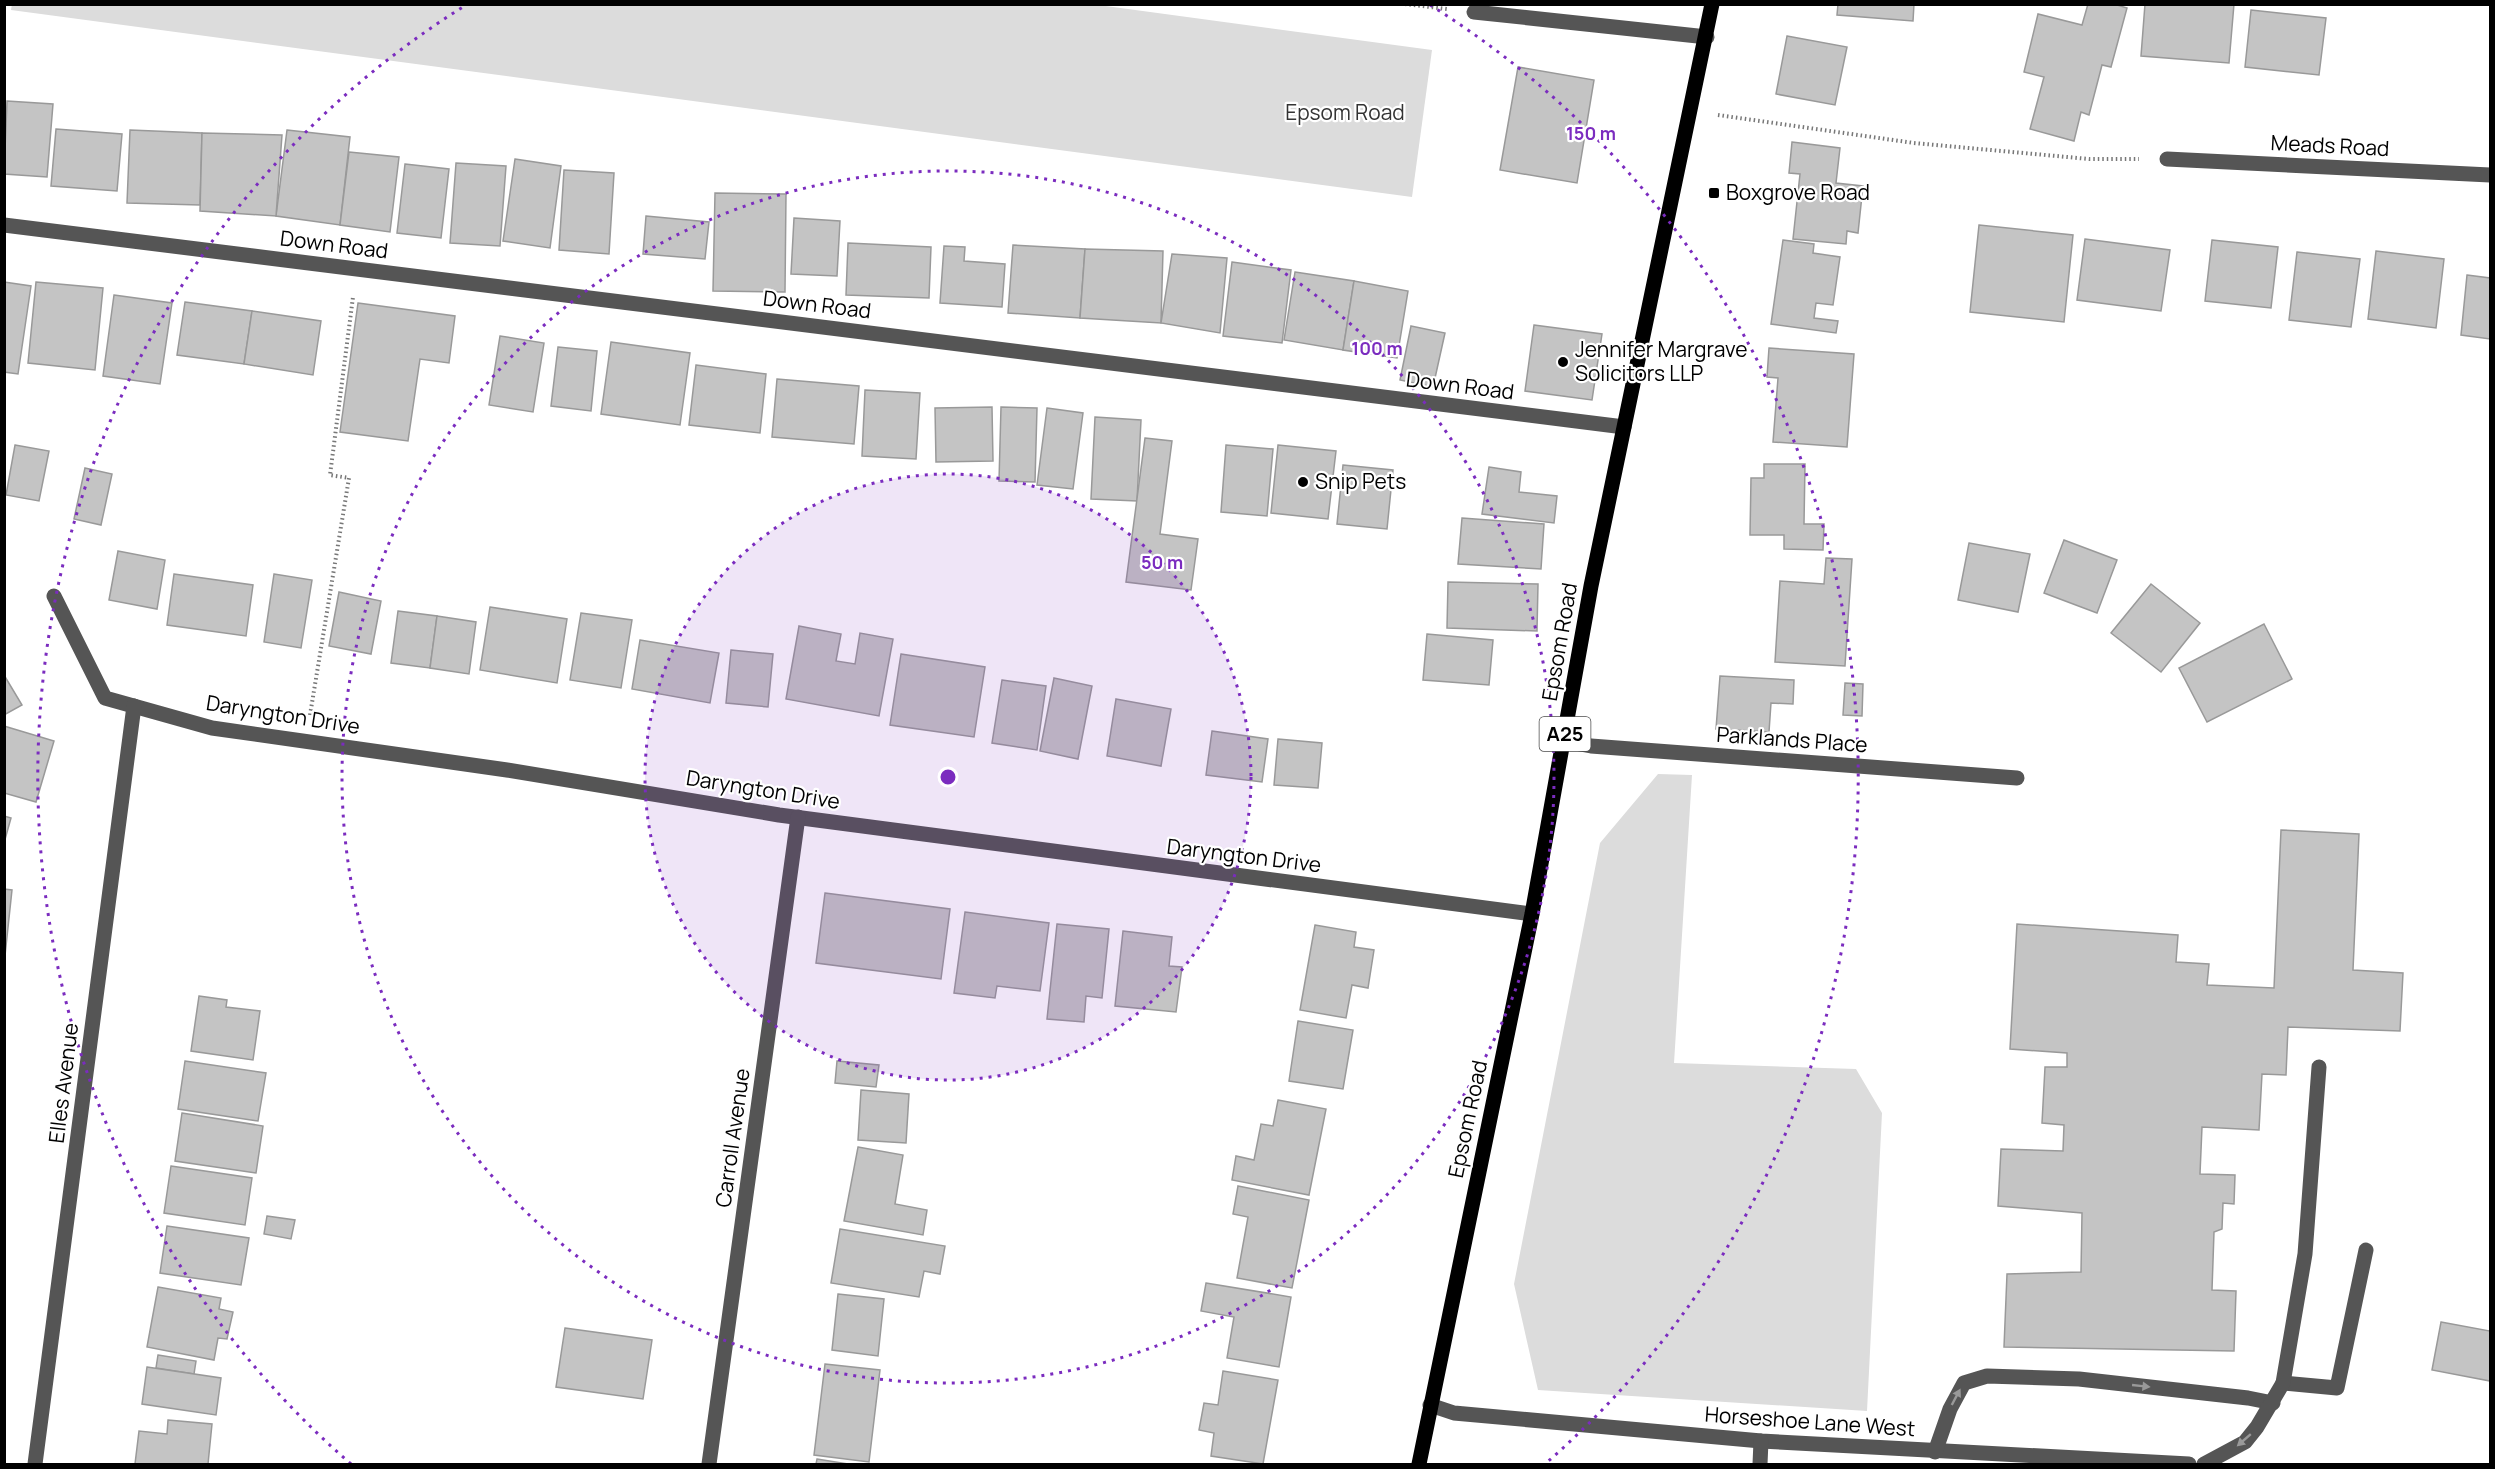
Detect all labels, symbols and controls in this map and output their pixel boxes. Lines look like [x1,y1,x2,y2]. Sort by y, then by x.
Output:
park label: Epsom Road [1285,98,1405,126]
text: 150 m [1566,121,1616,145]
street label: Meads Road [2270,128,2390,162]
place label: Boxgrove Road [1726,178,1870,206]
marker: Boxgrove Road [1707,186,1721,200]
street label: Down Road [278,223,390,265]
street label: Down Road [761,283,873,325]
place label: Jennifer Margrave Solicitors LLP [1575,335,1747,387]
text: 100 m [1351,336,1403,360]
marker: Jennifer Margrave Solicitors LLP [1556,355,1570,369]
street label: Down Road [1404,364,1516,406]
place label: Snip Pets [1315,467,1406,495]
marker: Snip Pets [1296,475,1310,489]
text: 50 m [1141,550,1183,574]
street label: Epsom Road [1535,581,1583,703]
street label: Daryngton Drive [204,688,362,740]
road number: A25 [1540,717,1590,751]
street label: Parklands Place [1716,720,1869,758]
street label: Daryngton Drive [684,763,842,815]
centre of rings [938,767,958,787]
street label: Daryngton Drive [1165,832,1323,878]
street label: Elles Avenue [42,1021,84,1145]
street label: Epsom Road [1441,1057,1493,1180]
street label: Carroll Avenue [708,1067,756,1209]
one-way arrow [2132,1381,2151,1391]
one-way arrow [1952,1389,1961,1406]
street label: Horseshoe Lane West [1704,1400,1916,1442]
one-way arrow [2237,1433,2252,1446]

